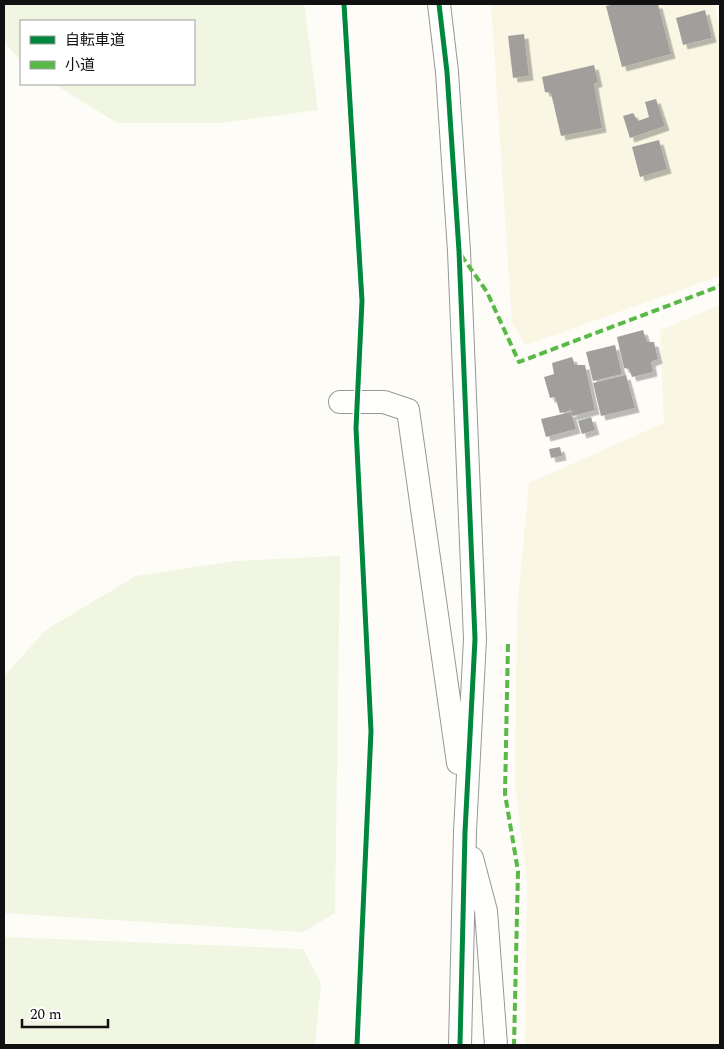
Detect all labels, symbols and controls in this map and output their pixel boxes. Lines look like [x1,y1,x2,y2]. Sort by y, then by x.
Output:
legend [20,20,195,85]
text: 自転車道 [65,29,125,52]
text: 小道 [65,54,95,77]
scale bar [22,996,109,1028]
text: 20 m [30,1003,62,1026]

